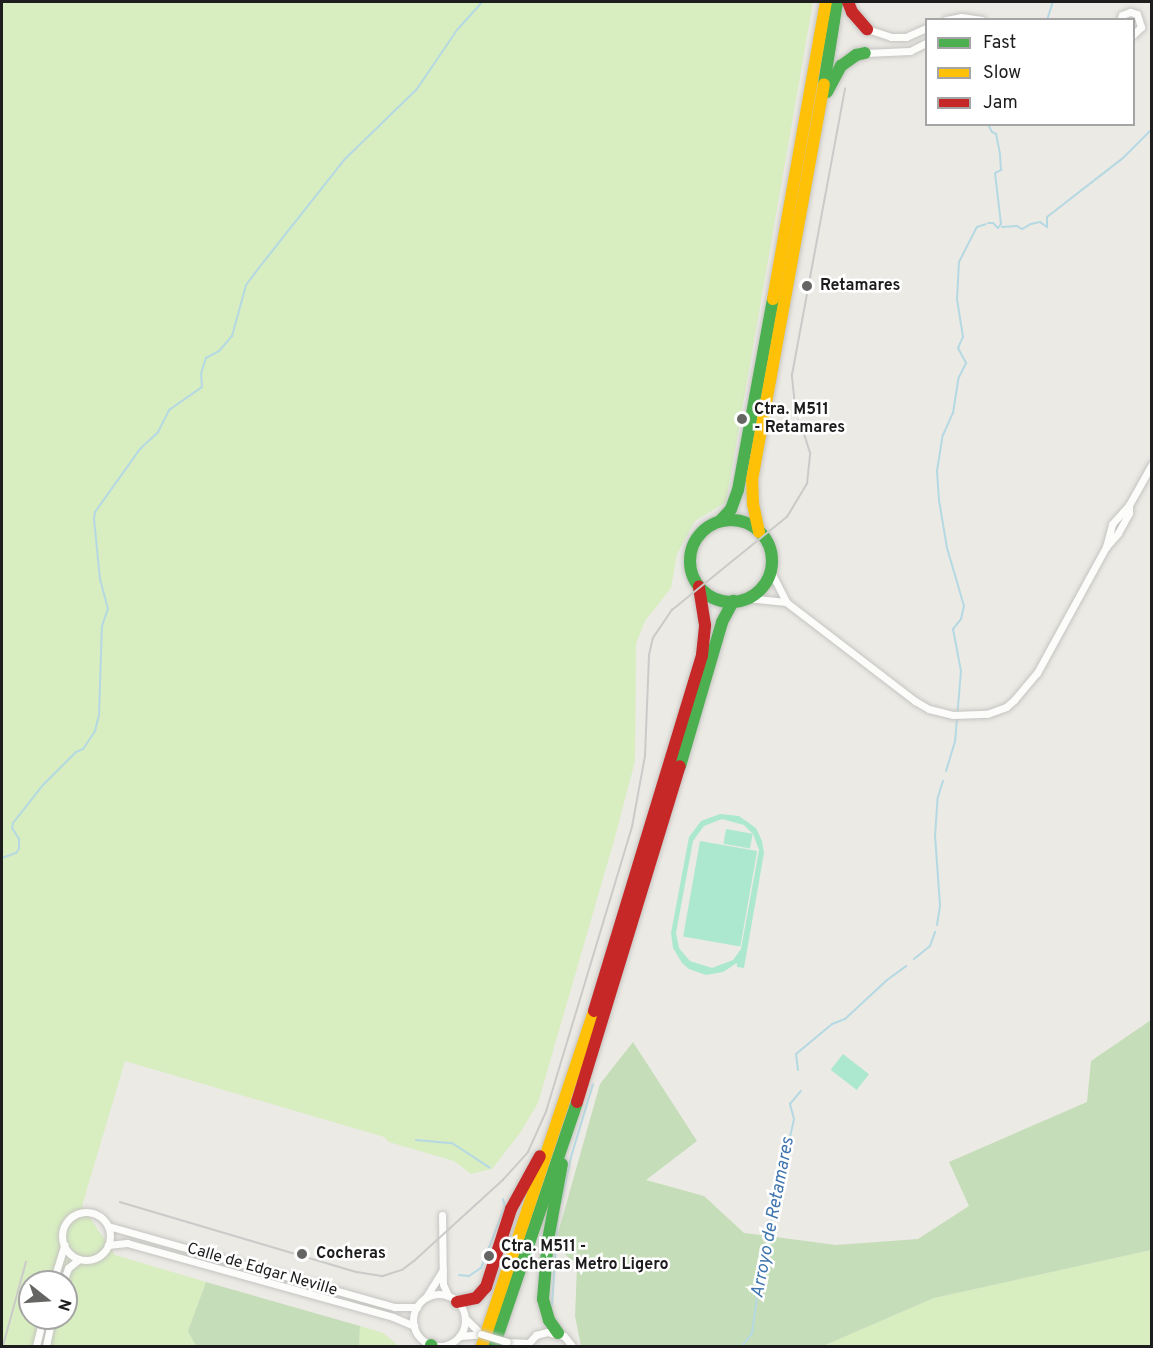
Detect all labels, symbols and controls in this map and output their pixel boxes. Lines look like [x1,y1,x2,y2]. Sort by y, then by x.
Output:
legend [925,18,1135,126]
text: Fast [983,32,1016,55]
text: Slow [983,62,1021,85]
text: Jam [983,92,1018,115]
place label: Retamares [820,276,901,296]
marker: Retamares [798,277,816,295]
place label: Ctra. M511 - Retamares [754,400,845,438]
marker: Ctra. M511 - Retamares [735,412,749,426]
water label: Arroyo de Retamares [748,1136,800,1300]
place label: Ctra. M511 - Cocheras Metro Ligero [501,1237,668,1275]
street label: Calle de Edgar Neville [185,1239,339,1301]
place label: Cocheras [316,1244,386,1264]
marker: Cocheras [293,1245,311,1263]
marker: Ctra. M511 - Cocheras Metro Ligero [482,1249,496,1263]
north arrow [18,1270,78,1330]
text: N [52,1296,75,1313]

